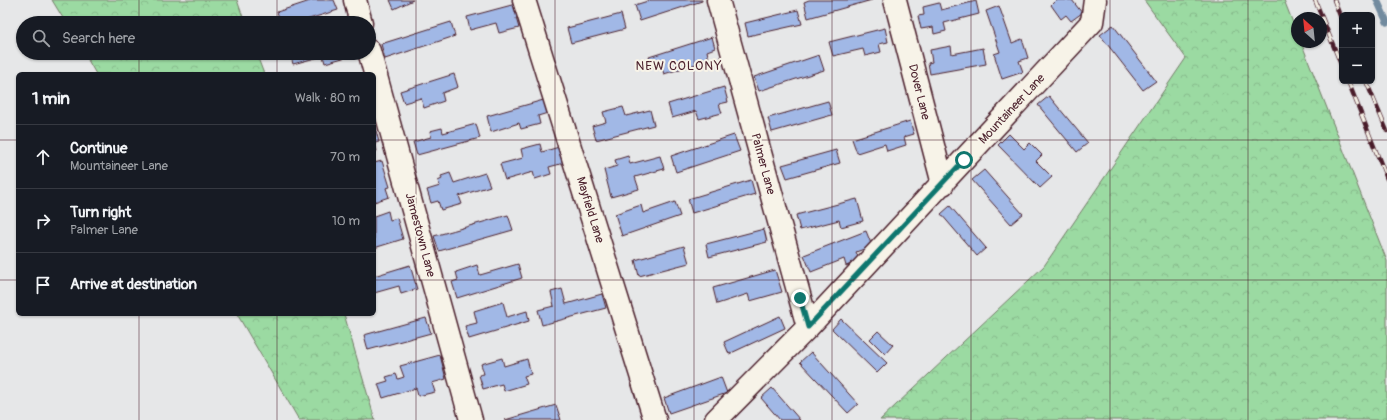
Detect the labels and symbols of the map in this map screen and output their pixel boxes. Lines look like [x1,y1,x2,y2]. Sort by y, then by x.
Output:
north arrow [1291,12,1327,48]
district label: NEW COLONY [635,58,723,74]
street label: Dover Lane [905,63,933,121]
street label: Mountaineer Lane [976,71,1048,147]
street label: Palmer Lane [748,132,778,196]
route start [955,151,973,169]
street label: Mayfield Lane [573,175,607,245]
street label: Jamestown Lane [402,191,438,279]
route end [791,289,809,307]

